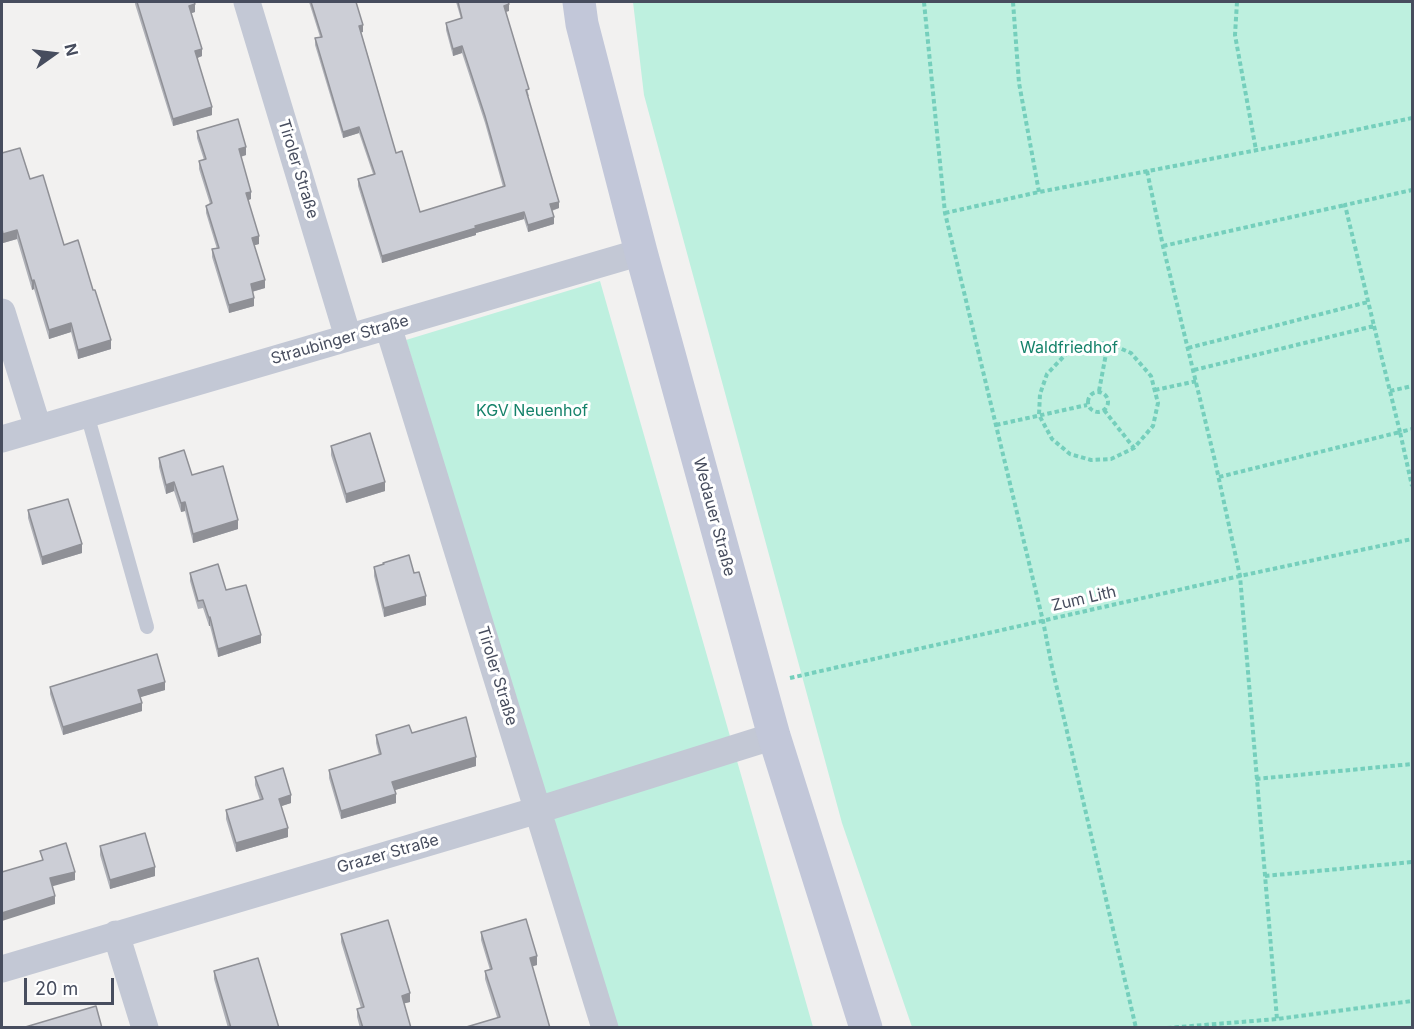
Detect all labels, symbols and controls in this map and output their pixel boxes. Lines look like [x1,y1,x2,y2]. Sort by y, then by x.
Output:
north arrow [24,24,84,84]
text: N [60,41,83,58]
street label: Tiroler Straße [274,117,322,221]
street label: Straubinger Straße [269,311,411,369]
park label: Waldfriedhof [1020,338,1118,358]
park label: KGV Neuenhof [476,401,588,421]
street label: Wedauer Straße [689,456,739,578]
street label: Zum Lith [1050,582,1118,616]
street label: Tiroler Straße [473,624,521,728]
street label: Grazer Straße [335,830,441,878]
scale bar [27,966,117,1004]
text: 20 m [35,978,78,999]

